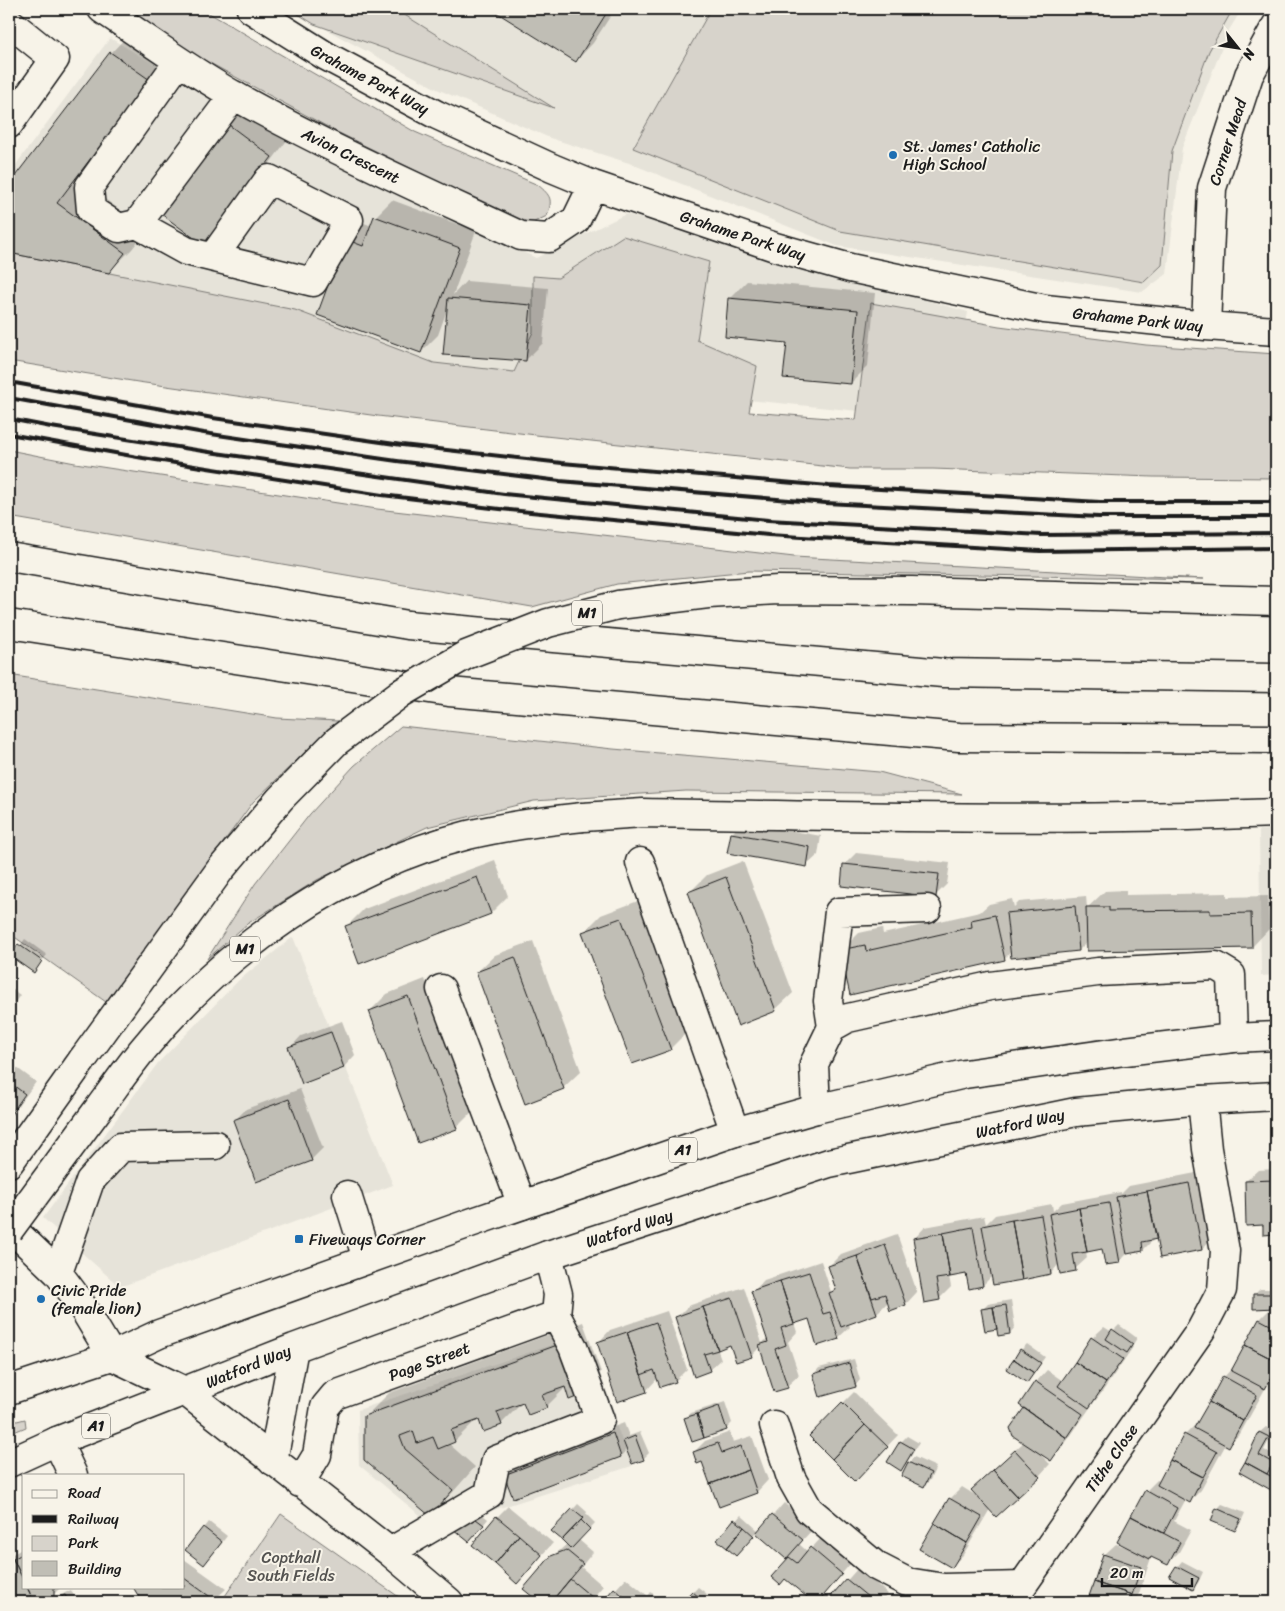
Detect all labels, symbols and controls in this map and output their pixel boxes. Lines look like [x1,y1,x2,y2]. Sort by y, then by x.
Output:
north arrow [1212,22,1262,72]
street label: Grahame Park Way [305,36,435,123]
text: N [1235,43,1263,65]
street label: Corner Mead [1200,94,1256,189]
street label: Avion Crescent [296,119,405,192]
place label: St. James' Catholic High School [903,132,1040,179]
marker: St. James' Catholic High School [887,149,899,161]
street label: Grahame Park Way [676,201,810,270]
street label: Grahame Park Way [1071,298,1205,341]
road number: M1 [572,600,602,626]
road number: M1 [230,936,260,962]
street label: Watford Way [973,1100,1068,1147]
road number: A1 [669,1138,697,1162]
street label: Watford Way [582,1201,677,1256]
place label: Fiveways Corner [309,1225,426,1254]
marker: Fiveways Corner [293,1233,305,1245]
place label: Civic Pride (female lion) [51,1276,141,1323]
marker: Civic Pride (female lion) [35,1293,47,1305]
street label: Page Street [384,1333,474,1390]
street label: Watford Way [201,1336,296,1397]
road number: A1 [82,1414,110,1438]
street label: Tithe Close [1077,1418,1146,1499]
legend [22,1474,185,1588]
text: Road [68,1480,101,1506]
text: Railway [68,1506,119,1532]
text: Park [68,1530,99,1556]
park label: Copthall South Fields [247,1543,336,1590]
text: Building [68,1556,122,1582]
scale bar [1102,1556,1192,1588]
text: 20 m [1110,1560,1144,1586]

